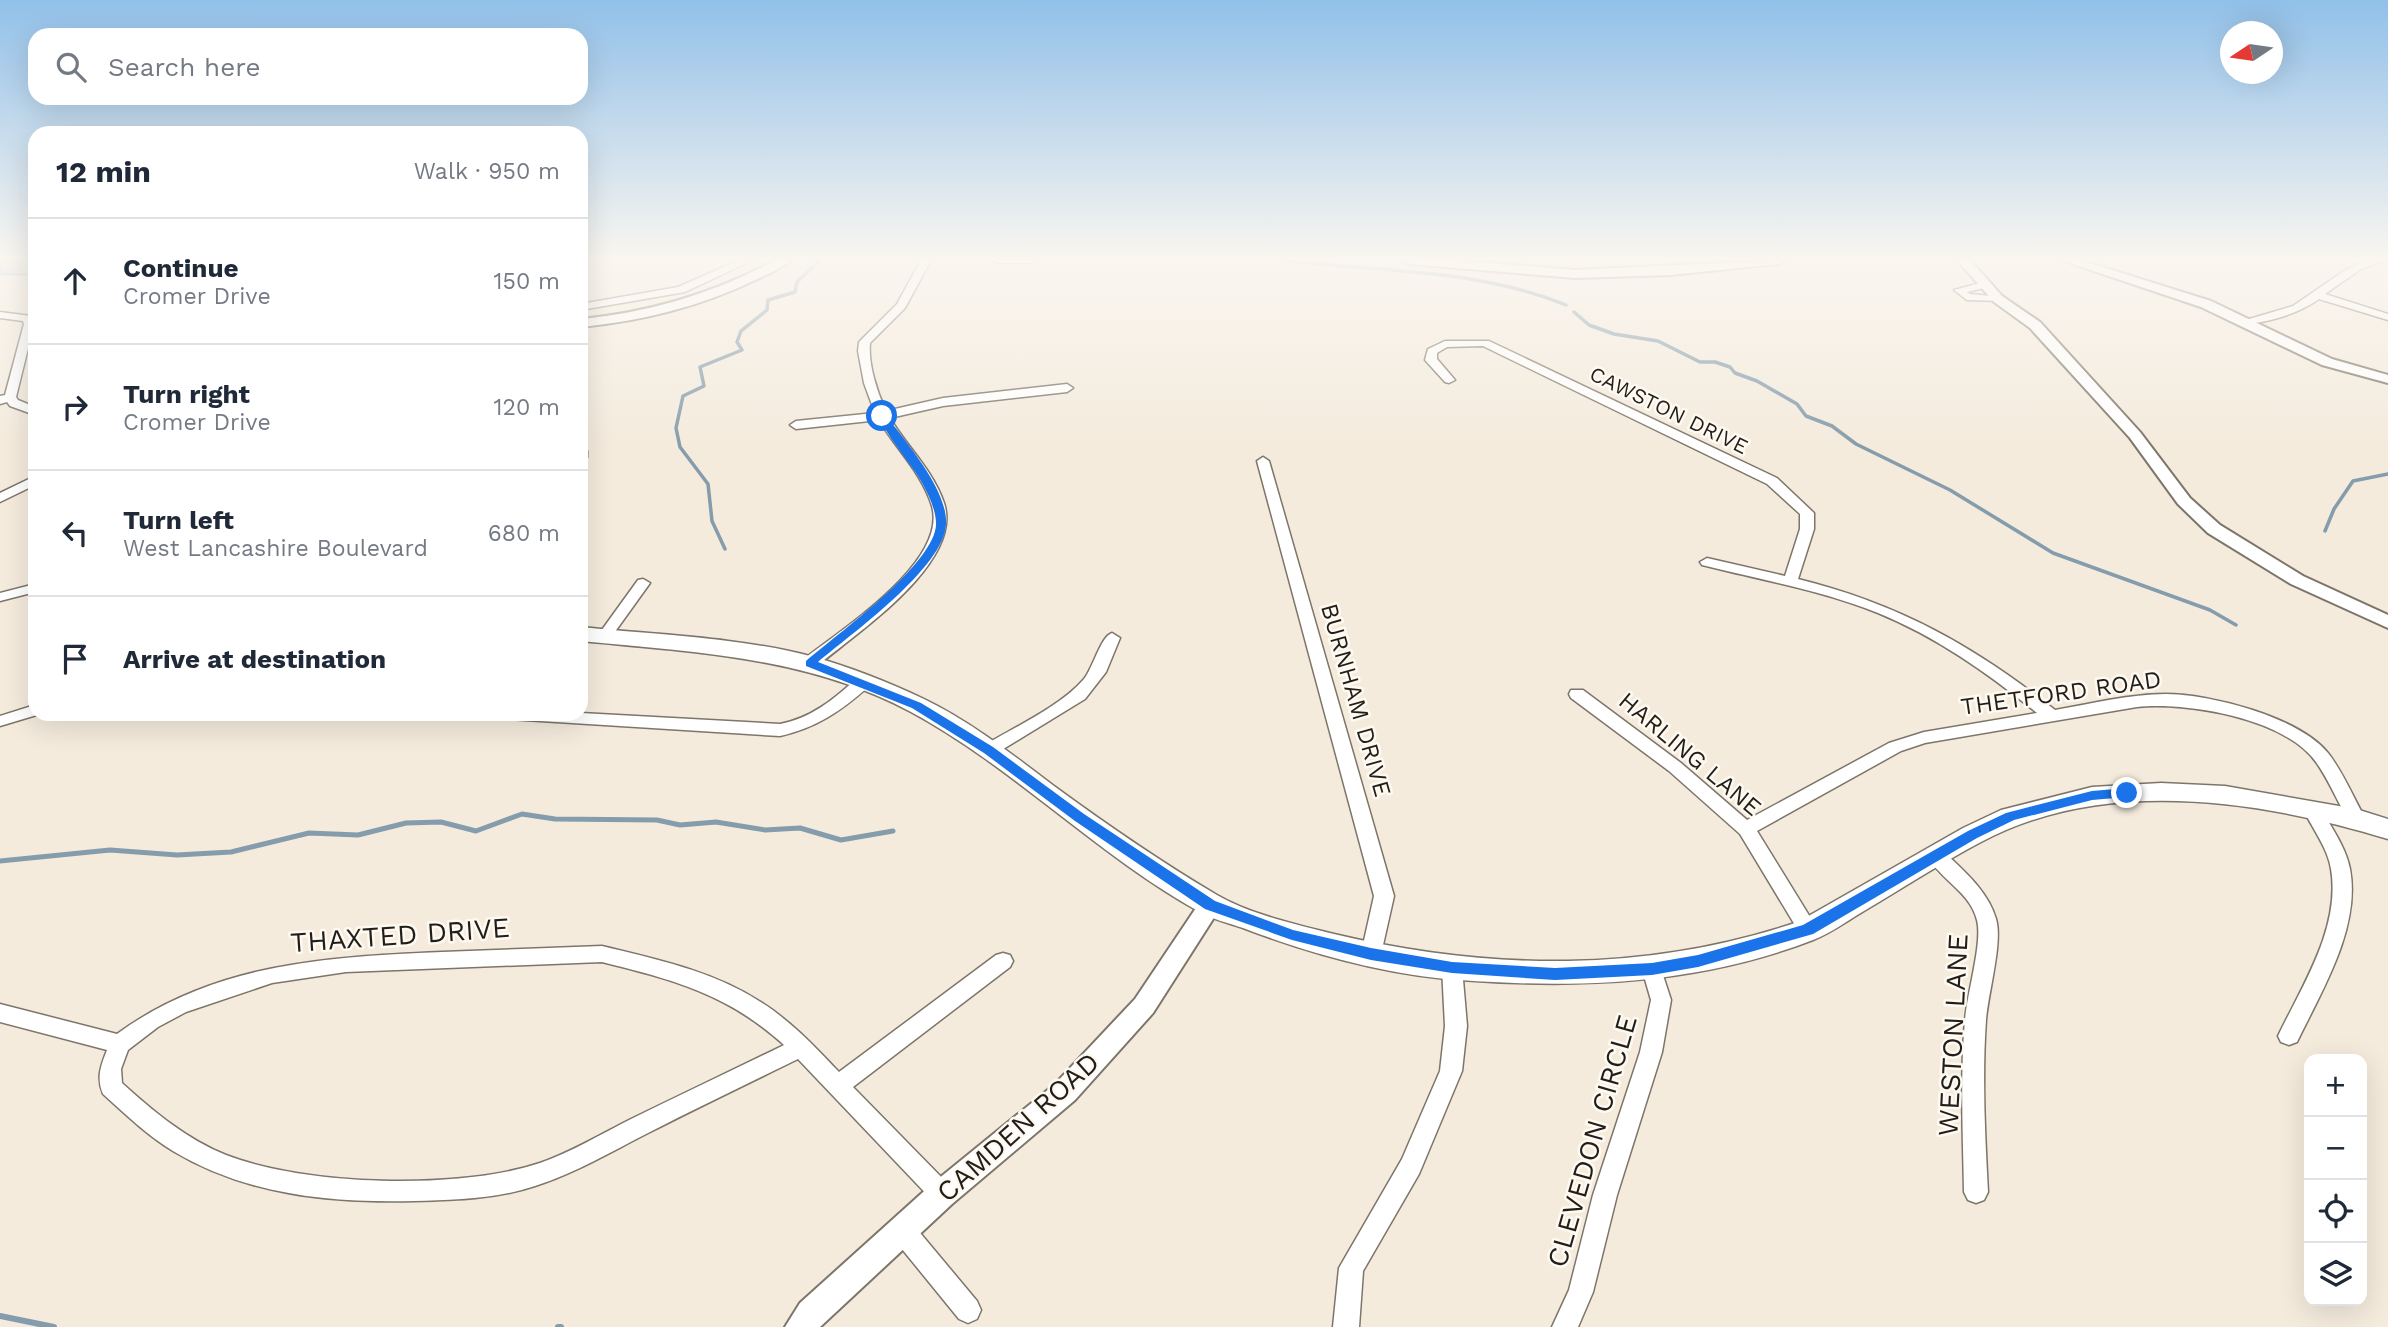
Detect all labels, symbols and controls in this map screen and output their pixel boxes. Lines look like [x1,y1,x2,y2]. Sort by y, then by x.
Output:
north arrow [2220,21,2283,84]
search box [28,28,588,105]
icon: search [52,48,90,86]
text: Search here [108,52,260,82]
text: 12 min [56,154,151,189]
text: Walk · 950 m [414,158,560,185]
text: Continue [123,253,239,283]
icon: ahead [56,262,94,300]
text: 150 m [494,268,560,295]
text: Cromer Drive [123,283,271,310]
street label: CAWSTON DRIVE [1586,361,1752,459]
text: Turn right [123,379,250,409]
icon: right [56,388,94,426]
text: 120 m [494,394,560,421]
route start [866,400,897,431]
text: Cromer Drive [123,409,271,436]
text: Turn left [123,505,234,535]
icon: left [56,514,94,552]
text: 680 m [488,520,560,547]
text: West Lancashire Boulevard [123,535,428,562]
street label: BURNHAM DRIVE [1315,600,1397,800]
icon: arrive [56,640,94,678]
text: Arrive at destination [123,644,386,674]
street label: THETFORD ROAD [1959,665,2163,721]
street label: HARLING LANE [1613,686,1767,822]
route end [2111,777,2142,808]
street label: THAXTED DRIVE [289,911,511,959]
street label: WESTON LANE [1931,933,1975,1137]
street label: CLEVEDON CIRCLE [1540,1011,1644,1271]
street label: CAMDEN ROAD [930,1045,1106,1209]
map controls [2304,1054,2367,1306]
button: + [2304,1054,2367,1117]
button: − [2304,1117,2367,1180]
button: locate [2304,1180,2367,1243]
button: layers [2304,1243,2367,1306]

